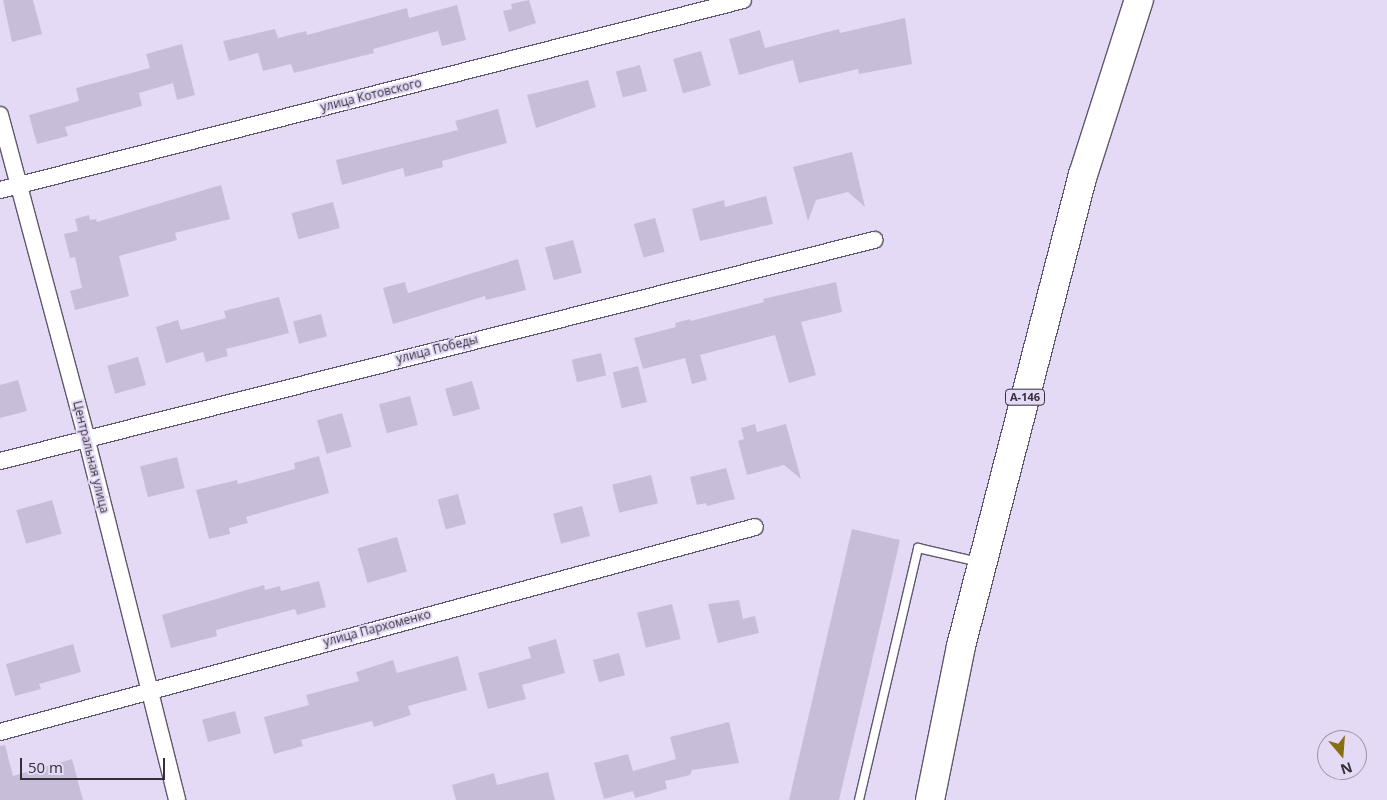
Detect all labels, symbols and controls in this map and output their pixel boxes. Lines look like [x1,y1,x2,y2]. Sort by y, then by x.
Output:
street label: улица Котовского [319,75,423,115]
street label: улица Победы [395,332,479,366]
road number: А-146 [1005,388,1045,406]
street label: Центральная улица [70,399,112,515]
street label: улица Пархоменко [322,607,432,649]
north arrow [1317,730,1367,780]
scale bar [22,748,168,780]
text: 50 m [28,757,63,777]
text: N [1338,758,1355,780]

